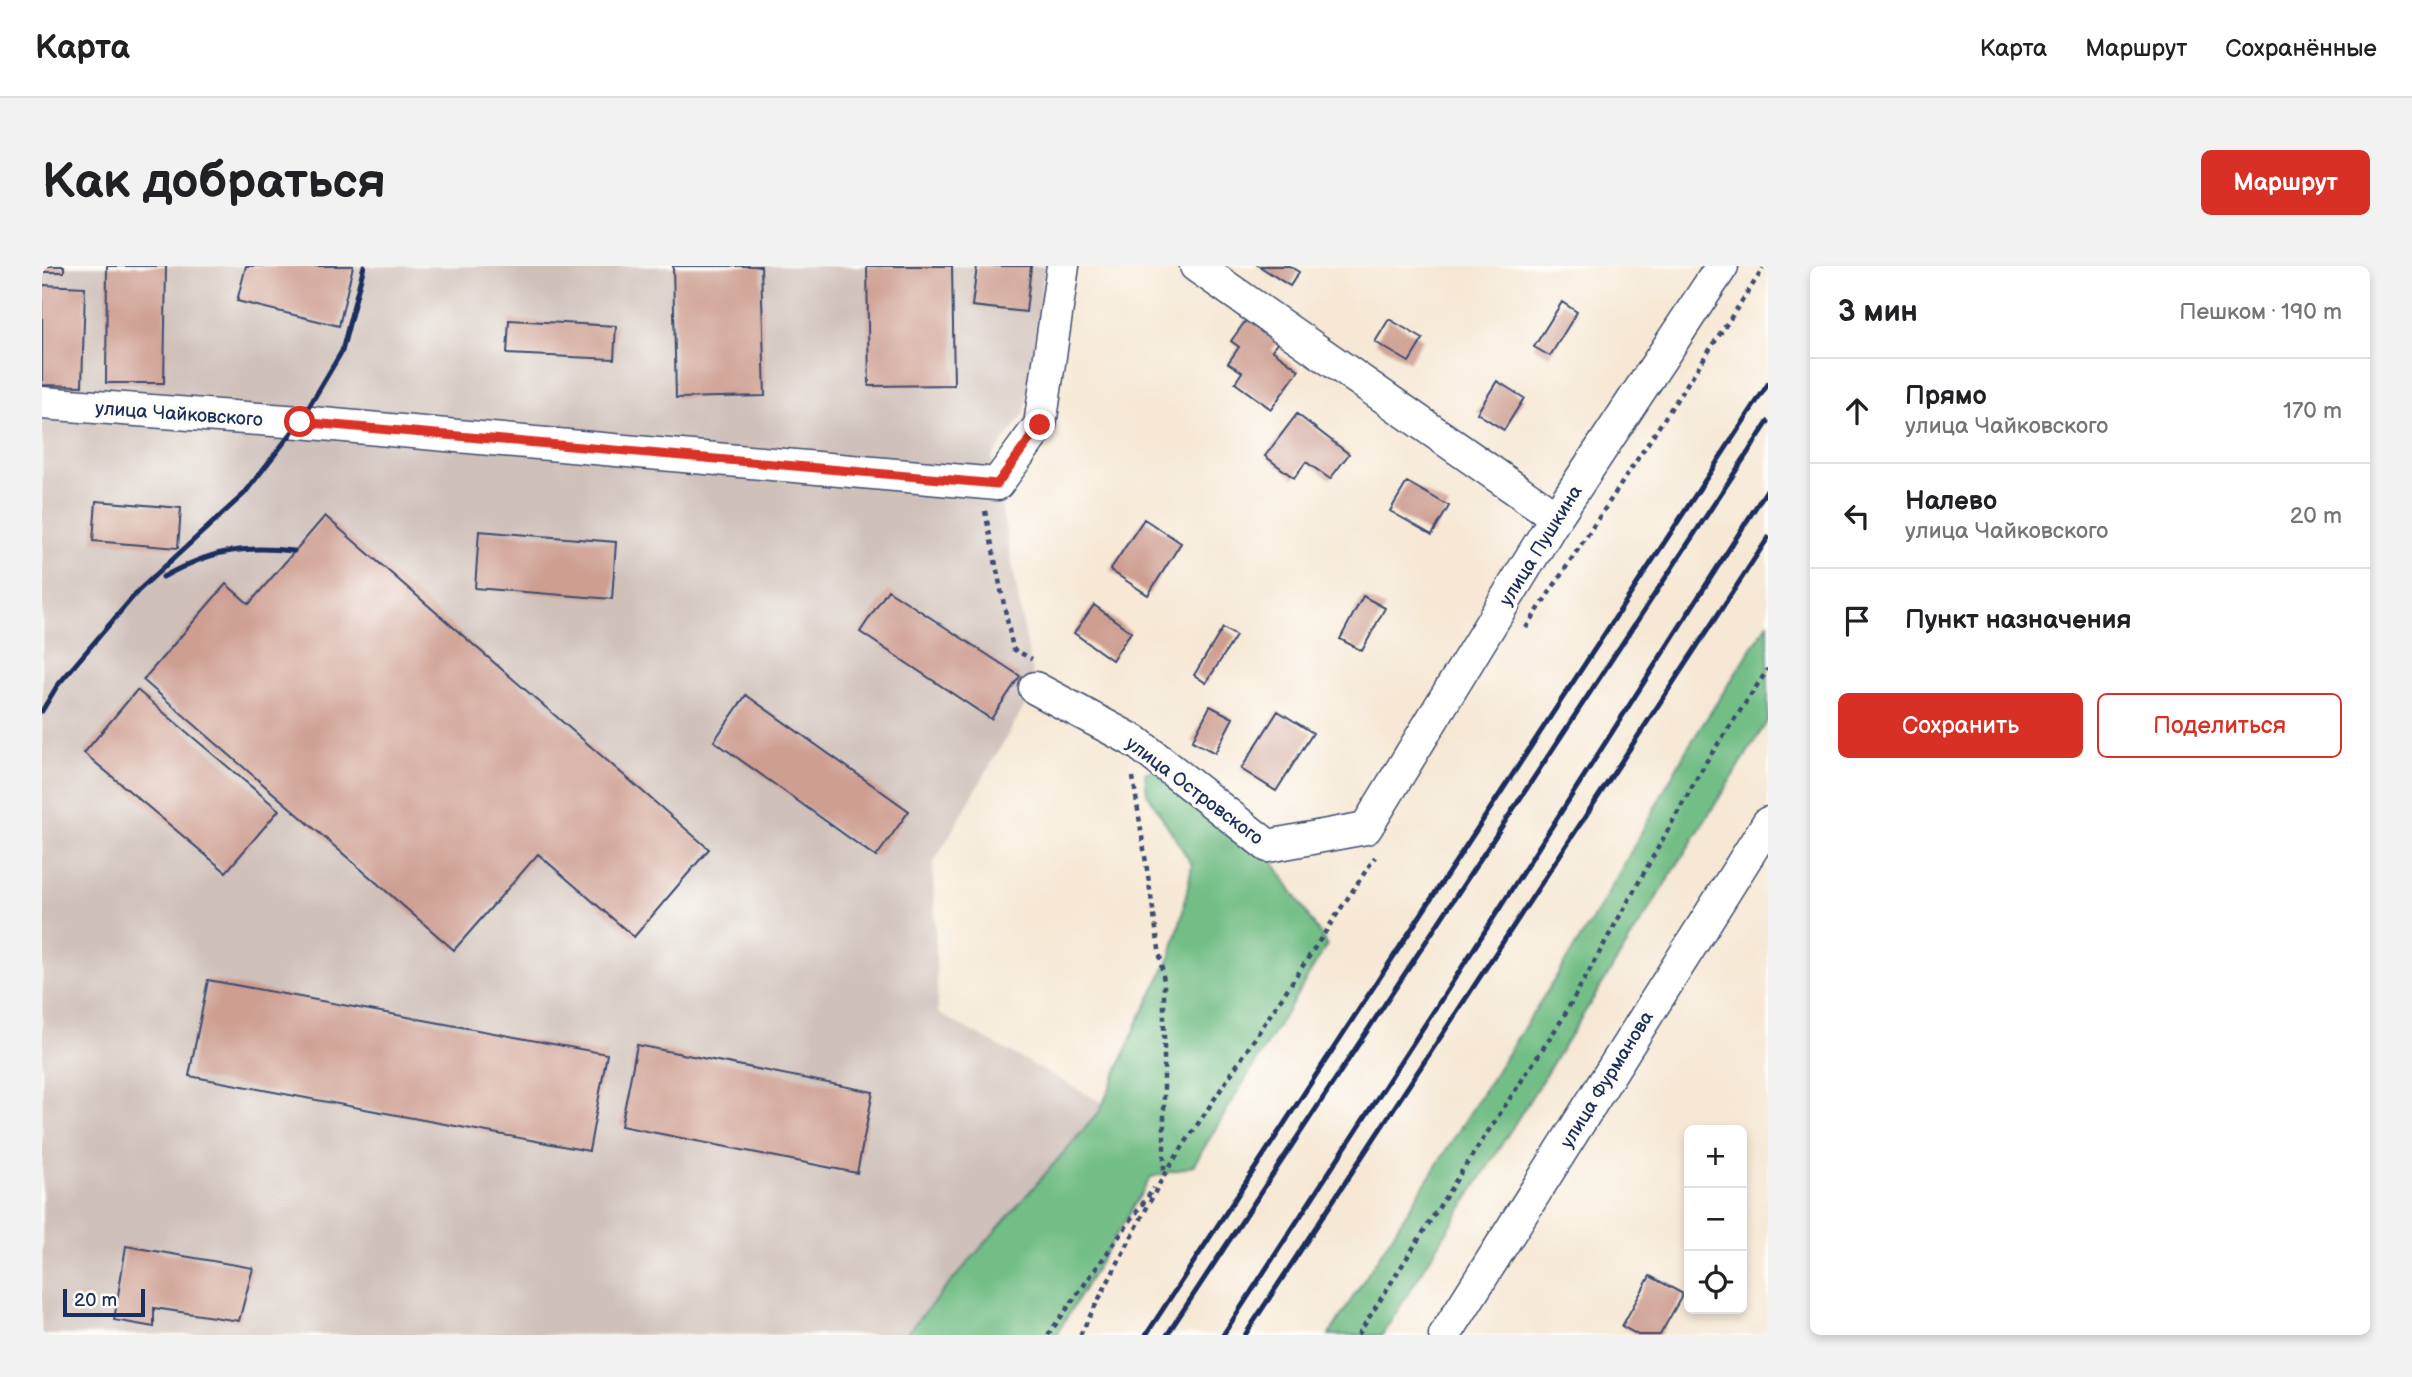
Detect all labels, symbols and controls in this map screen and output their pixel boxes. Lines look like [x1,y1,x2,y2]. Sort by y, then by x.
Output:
text: Карта [35,28,130,68]
text: Карта [1980,34,2047,63]
text: Маршрут [2085,34,2187,63]
text: Сохранённые [2225,34,2377,63]
button: Маршрут [2201,150,2370,215]
text: Как добраться [42,153,386,212]
text: 3 мин [1838,294,1918,330]
text: Пешком · 190 m [2179,298,2342,326]
text: Прямо [1905,381,1987,412]
icon: ahead [1838,392,1876,430]
street label: улица Чайковского [94,397,264,432]
text: 170 m [2283,397,2342,425]
route start [284,406,315,437]
route end [1024,409,1055,440]
text: улица Чайковского [1905,412,2108,440]
street label: улица Пушкина [1495,481,1588,610]
text: Налево [1905,486,1997,517]
icon: left [1838,497,1876,535]
text: 20 m [2290,502,2342,530]
text: улица Чайковского [1905,517,2108,545]
icon: arrive [1838,602,1876,640]
text: Пункт назначения [1905,605,2131,636]
button: Сохранить [1838,693,2083,758]
button: Поделиться [2097,693,2342,758]
street label: улица Островского [1121,732,1267,850]
street label: улица Фурманова [1556,1007,1659,1153]
map controls [1684,1125,1747,1314]
button: + [1684,1125,1747,1188]
button: − [1684,1188,1747,1251]
button: locate [1684,1251,1747,1314]
scale bar [63,1286,145,1318]
text: 20 m [74,1289,117,1312]

